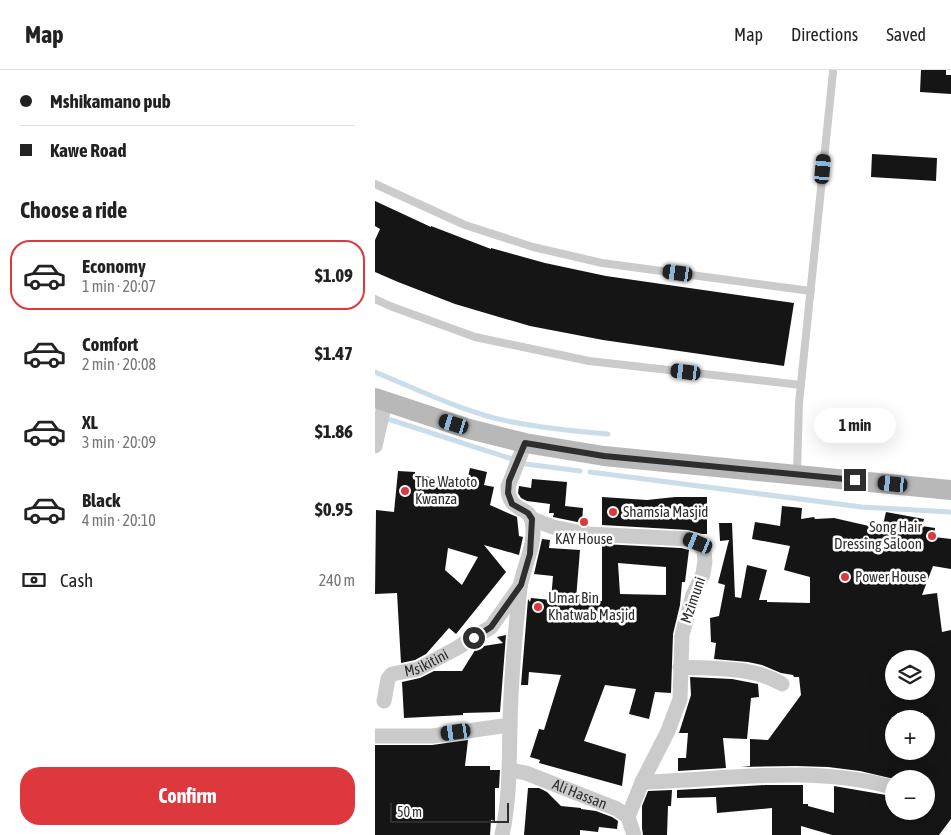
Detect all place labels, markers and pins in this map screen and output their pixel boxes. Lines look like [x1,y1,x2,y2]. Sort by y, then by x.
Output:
place label: The Watoto Kwanza [415,473,477,507]
marker: The Watoto Kwanza [399,485,411,497]
place label: Shamsia Masjid [623,503,708,520]
marker: Shamsia Masjid [607,506,619,518]
marker: KAY House [578,516,590,528]
place label: Song Hair Dressing Saloon [834,518,923,552]
place label: KAY House [555,530,613,547]
marker: Song Hair Dressing Saloon [926,530,938,542]
place label: Power House [855,568,927,585]
marker: Power House [839,571,851,583]
place label: Umar Bin Khatwab Masjid [548,589,635,623]
marker: Umar Bin Khatwab Masjid [532,601,544,613]

